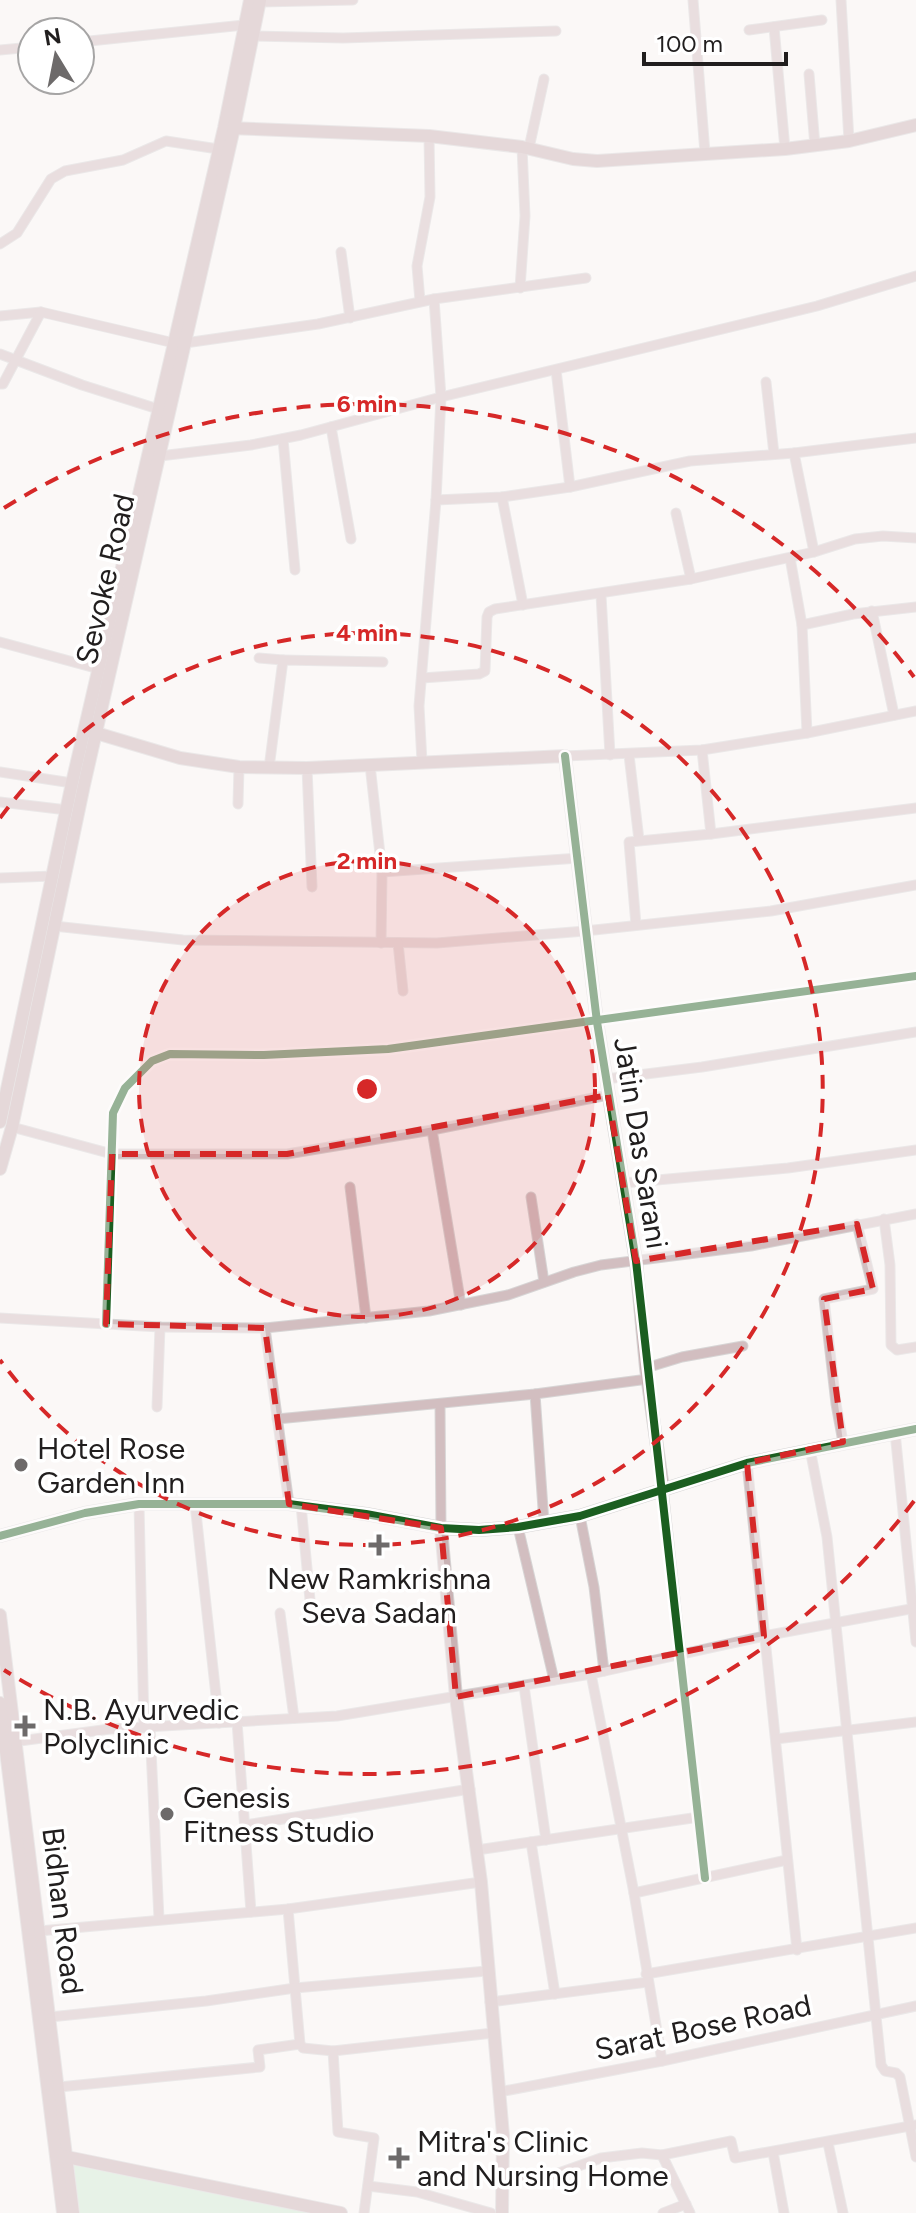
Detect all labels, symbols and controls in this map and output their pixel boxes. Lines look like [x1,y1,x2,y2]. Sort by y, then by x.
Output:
north arrow [16,16,96,96]
scale bar [644,16,786,66]
text: N [42,22,63,52]
text: 100 m [656,29,723,58]
text: 6 min [337,389,397,418]
street label: Sevoke Road [67,490,143,668]
text: 4 min [336,618,398,647]
text: 2 min [337,846,397,875]
street label: Jatin Das Sarani [606,1035,676,1251]
centre of rings [353,1075,381,1103]
place label: Hotel Rose Garden Inn [37,1430,185,1501]
marker: Hotel Rose Garden Inn [12,1456,30,1474]
marker: New Ramkrishna Seva Sadan [368,1534,390,1556]
place label: New Ramkrishna Seva Sadan [267,1560,491,1631]
place label: N.B. Ayurvedic Polyclinic [43,1691,239,1762]
marker: N.B. Ayurvedic Polyclinic [14,1715,36,1737]
place label: Genesis Fitness Studio [183,1779,375,1850]
marker: Genesis Fitness Studio [158,1805,176,1823]
street label: Bidhan Road [34,1825,92,1997]
street label: Sarat Bose Road [591,1986,815,2068]
place label: Mitra's Clinic and Nursing Home [417,2123,669,2194]
marker: Mitra's Clinic and Nursing Home [388,2147,410,2169]

